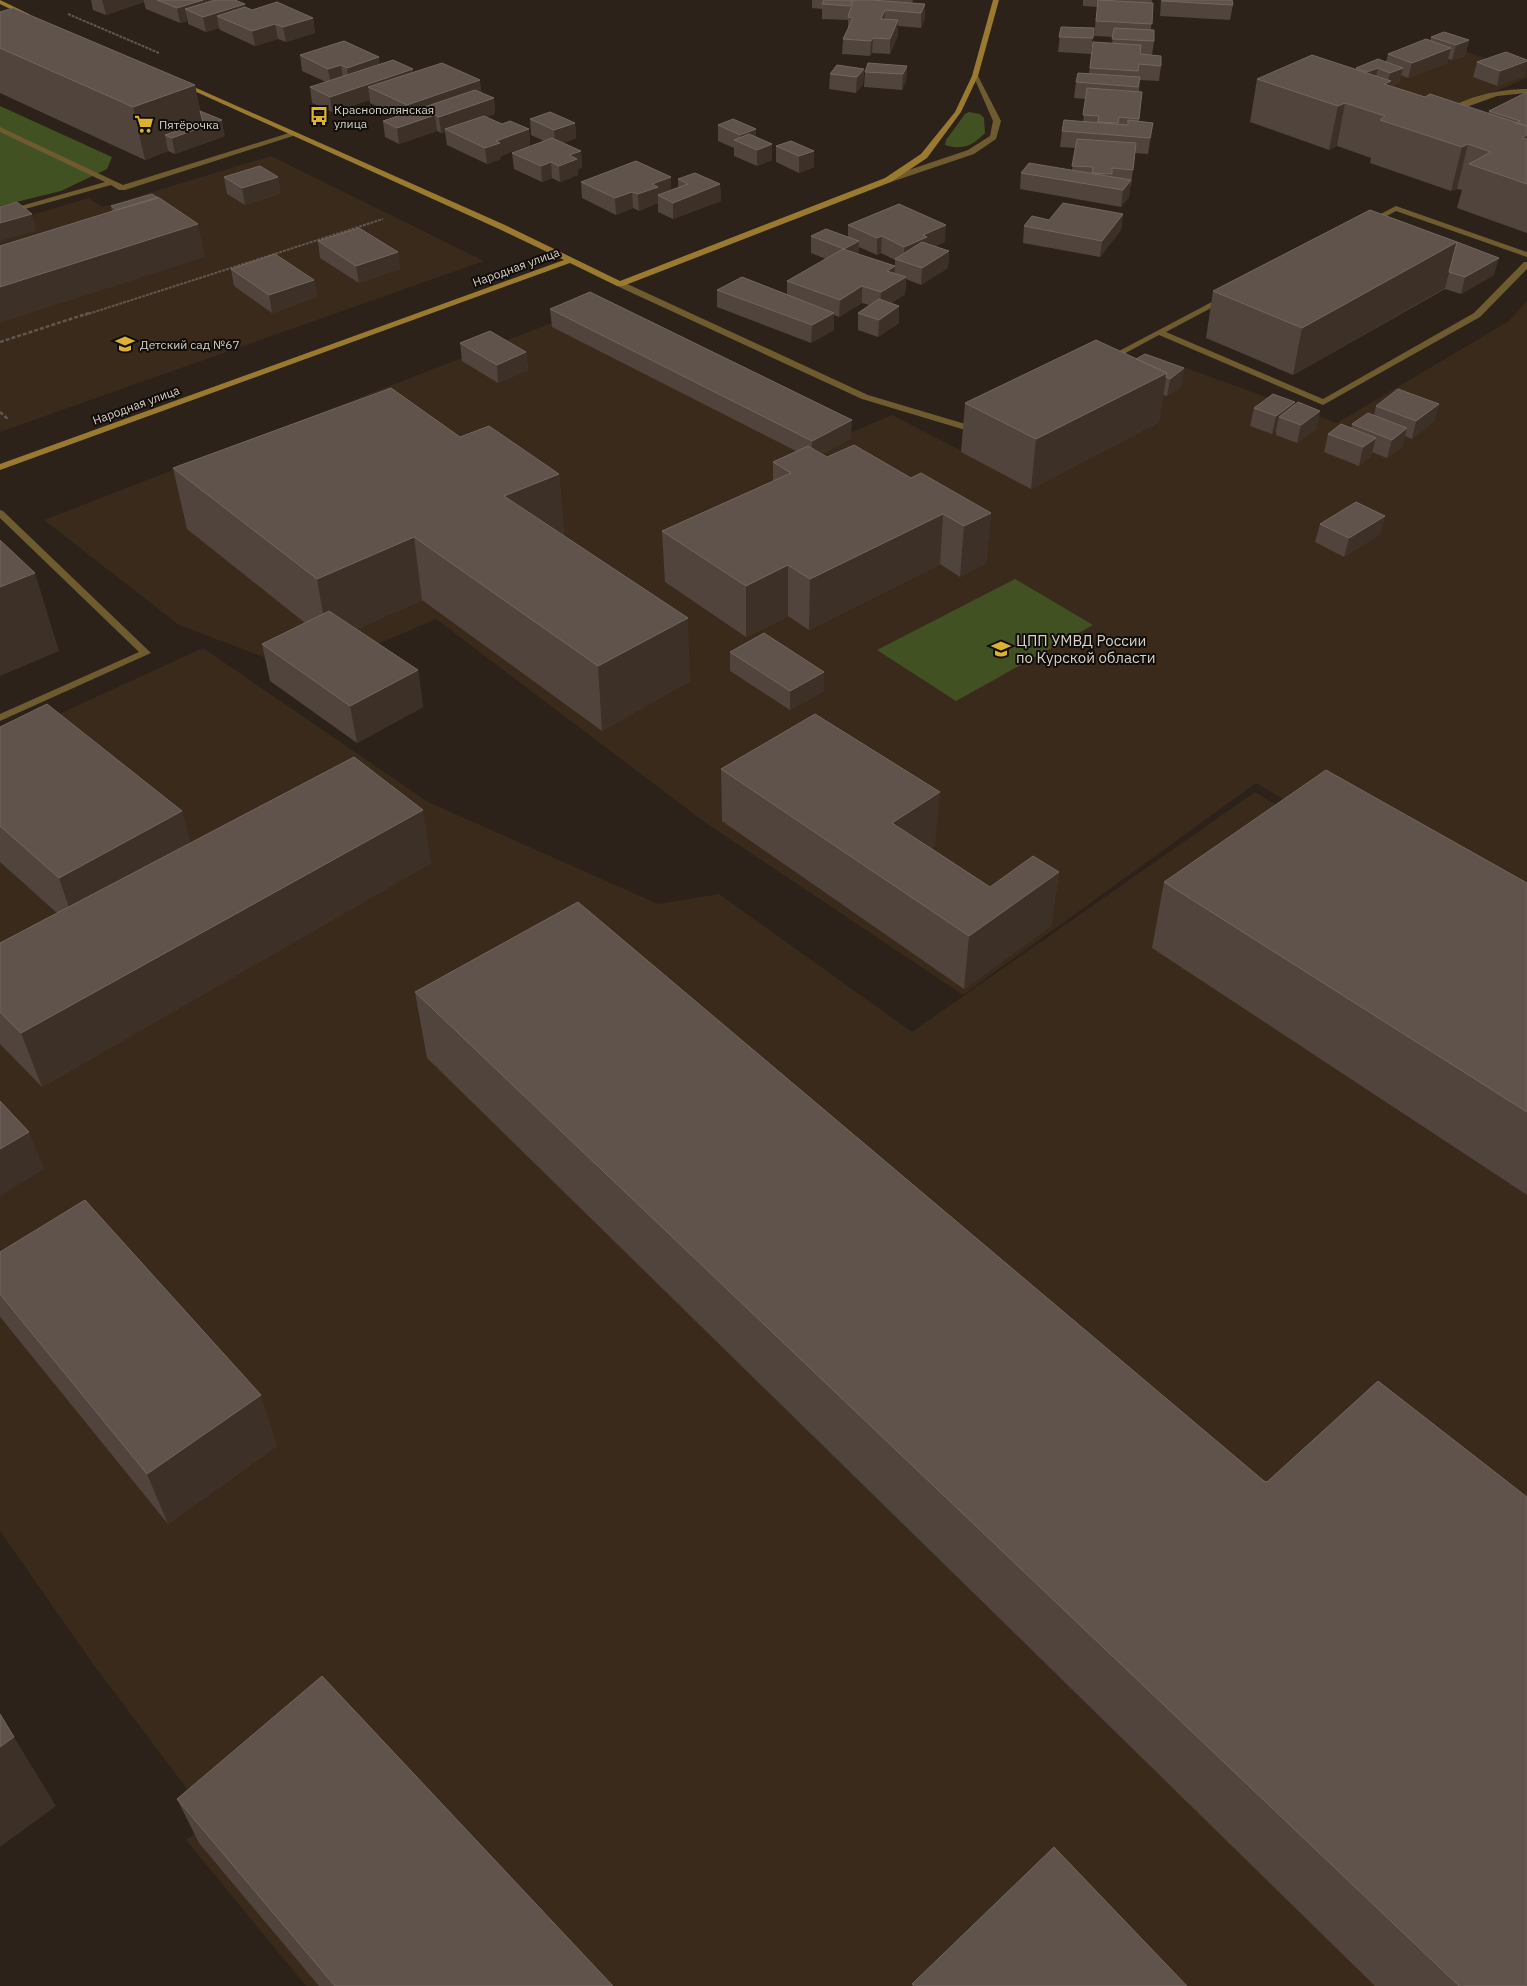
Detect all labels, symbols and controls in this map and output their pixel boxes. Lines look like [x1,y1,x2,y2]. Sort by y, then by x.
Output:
place label: Краснополянская улица [334,102,434,131]
bus stop icon: Краснополянская улица [308,105,330,127]
supermarket icon: Пятёрочка [133,113,155,135]
place label: Пятёрочка [159,117,219,132]
street label: Народная улица [470,244,562,290]
school or university icon: Детский сад №67 [114,333,136,355]
place label: Детский сад №67 [140,337,240,352]
street label: Народная улица [90,382,182,428]
place label: ЦПП УМВД России по Курской области [1016,631,1155,667]
school or university icon: ЦПП УМВД России по Курской области [990,638,1012,660]

